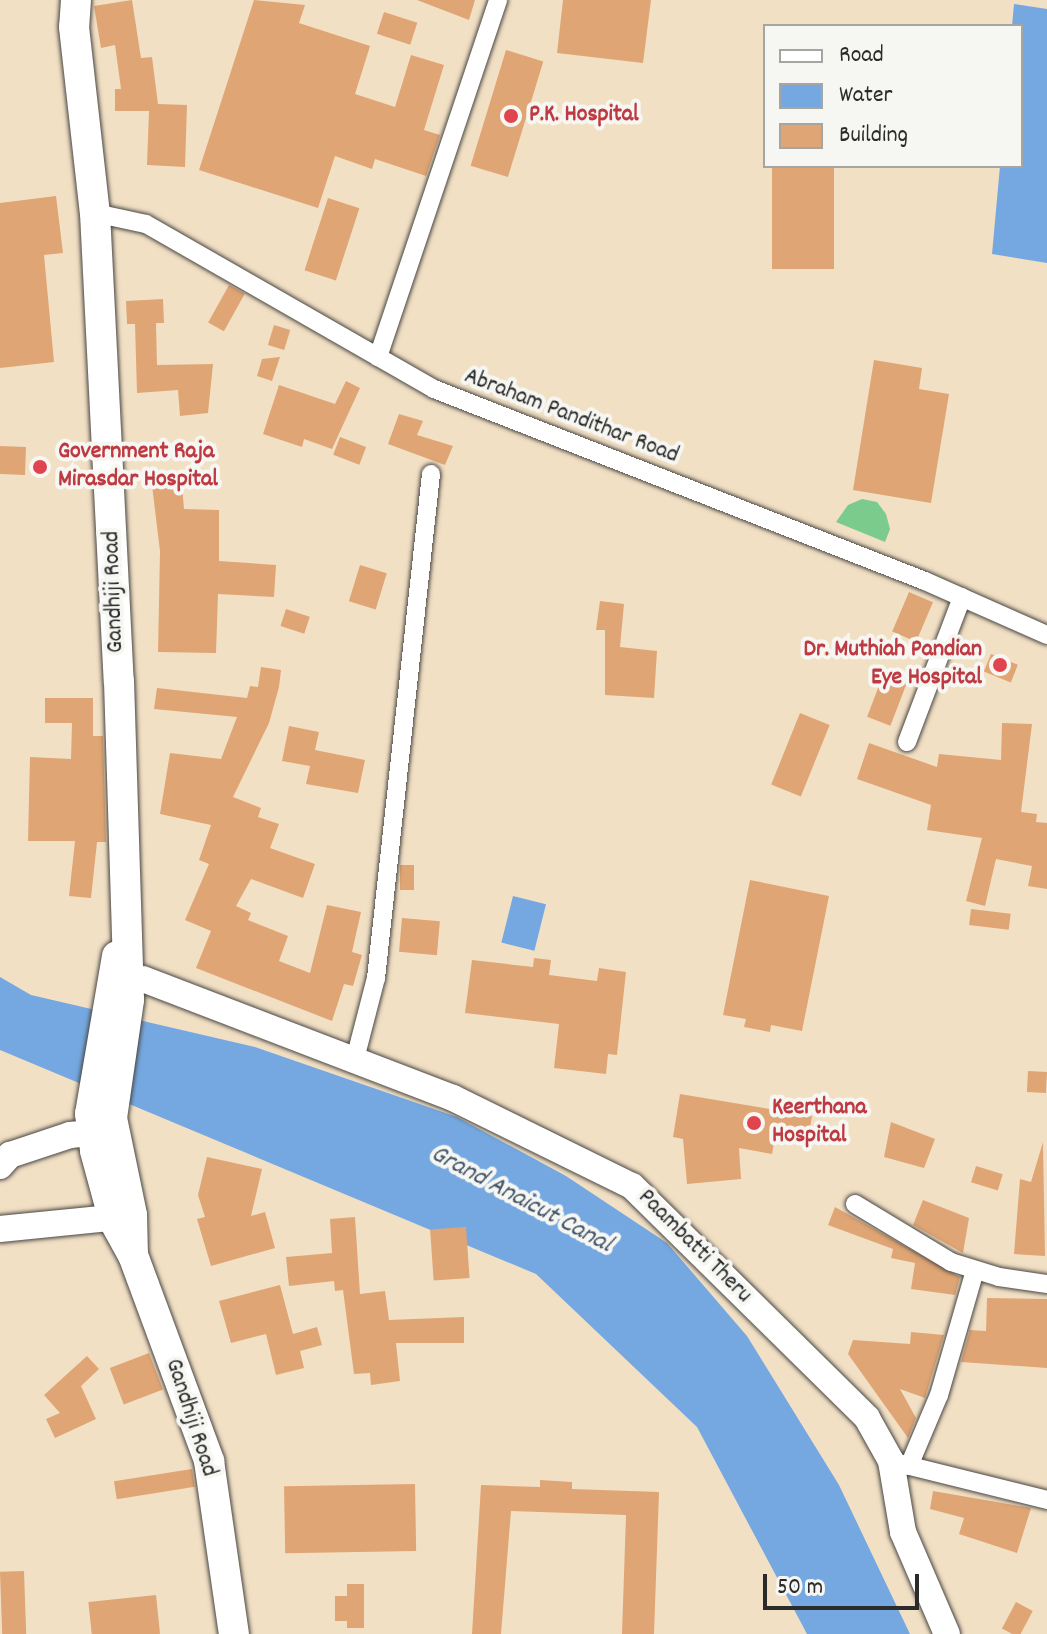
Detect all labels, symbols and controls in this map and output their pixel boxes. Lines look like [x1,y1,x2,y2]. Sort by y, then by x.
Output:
legend [763,24,1023,168]
text: Road [839,39,884,73]
text: Water [839,79,892,113]
place label: P.K. Hospital [529,102,639,130]
marker: P.K. Hospital [500,105,522,127]
text: Building [839,119,908,153]
street label: Abraham Pandithar Road [460,363,682,471]
place label: Government Raja Mirasdar Hospital [58,439,218,495]
marker: Government Raja Mirasdar Hospital [29,456,51,478]
street label: Gandhiji Road [98,530,132,654]
place label: Dr. Muthiah Pandian Eye Hospital [804,637,982,693]
marker: Dr. Muthiah Pandian Eye Hospital [989,654,1011,676]
place label: Keerthana Hospital [772,1095,867,1151]
marker: Keerthana Hospital [743,1112,765,1134]
water label: Grand Anaicut Canal [425,1139,617,1261]
street label: Paambatti Theru [631,1184,757,1310]
street label: Gandhiji Road [157,1355,223,1481]
scale bar [767,1558,923,1608]
text: 50 m [777,1571,823,1605]

